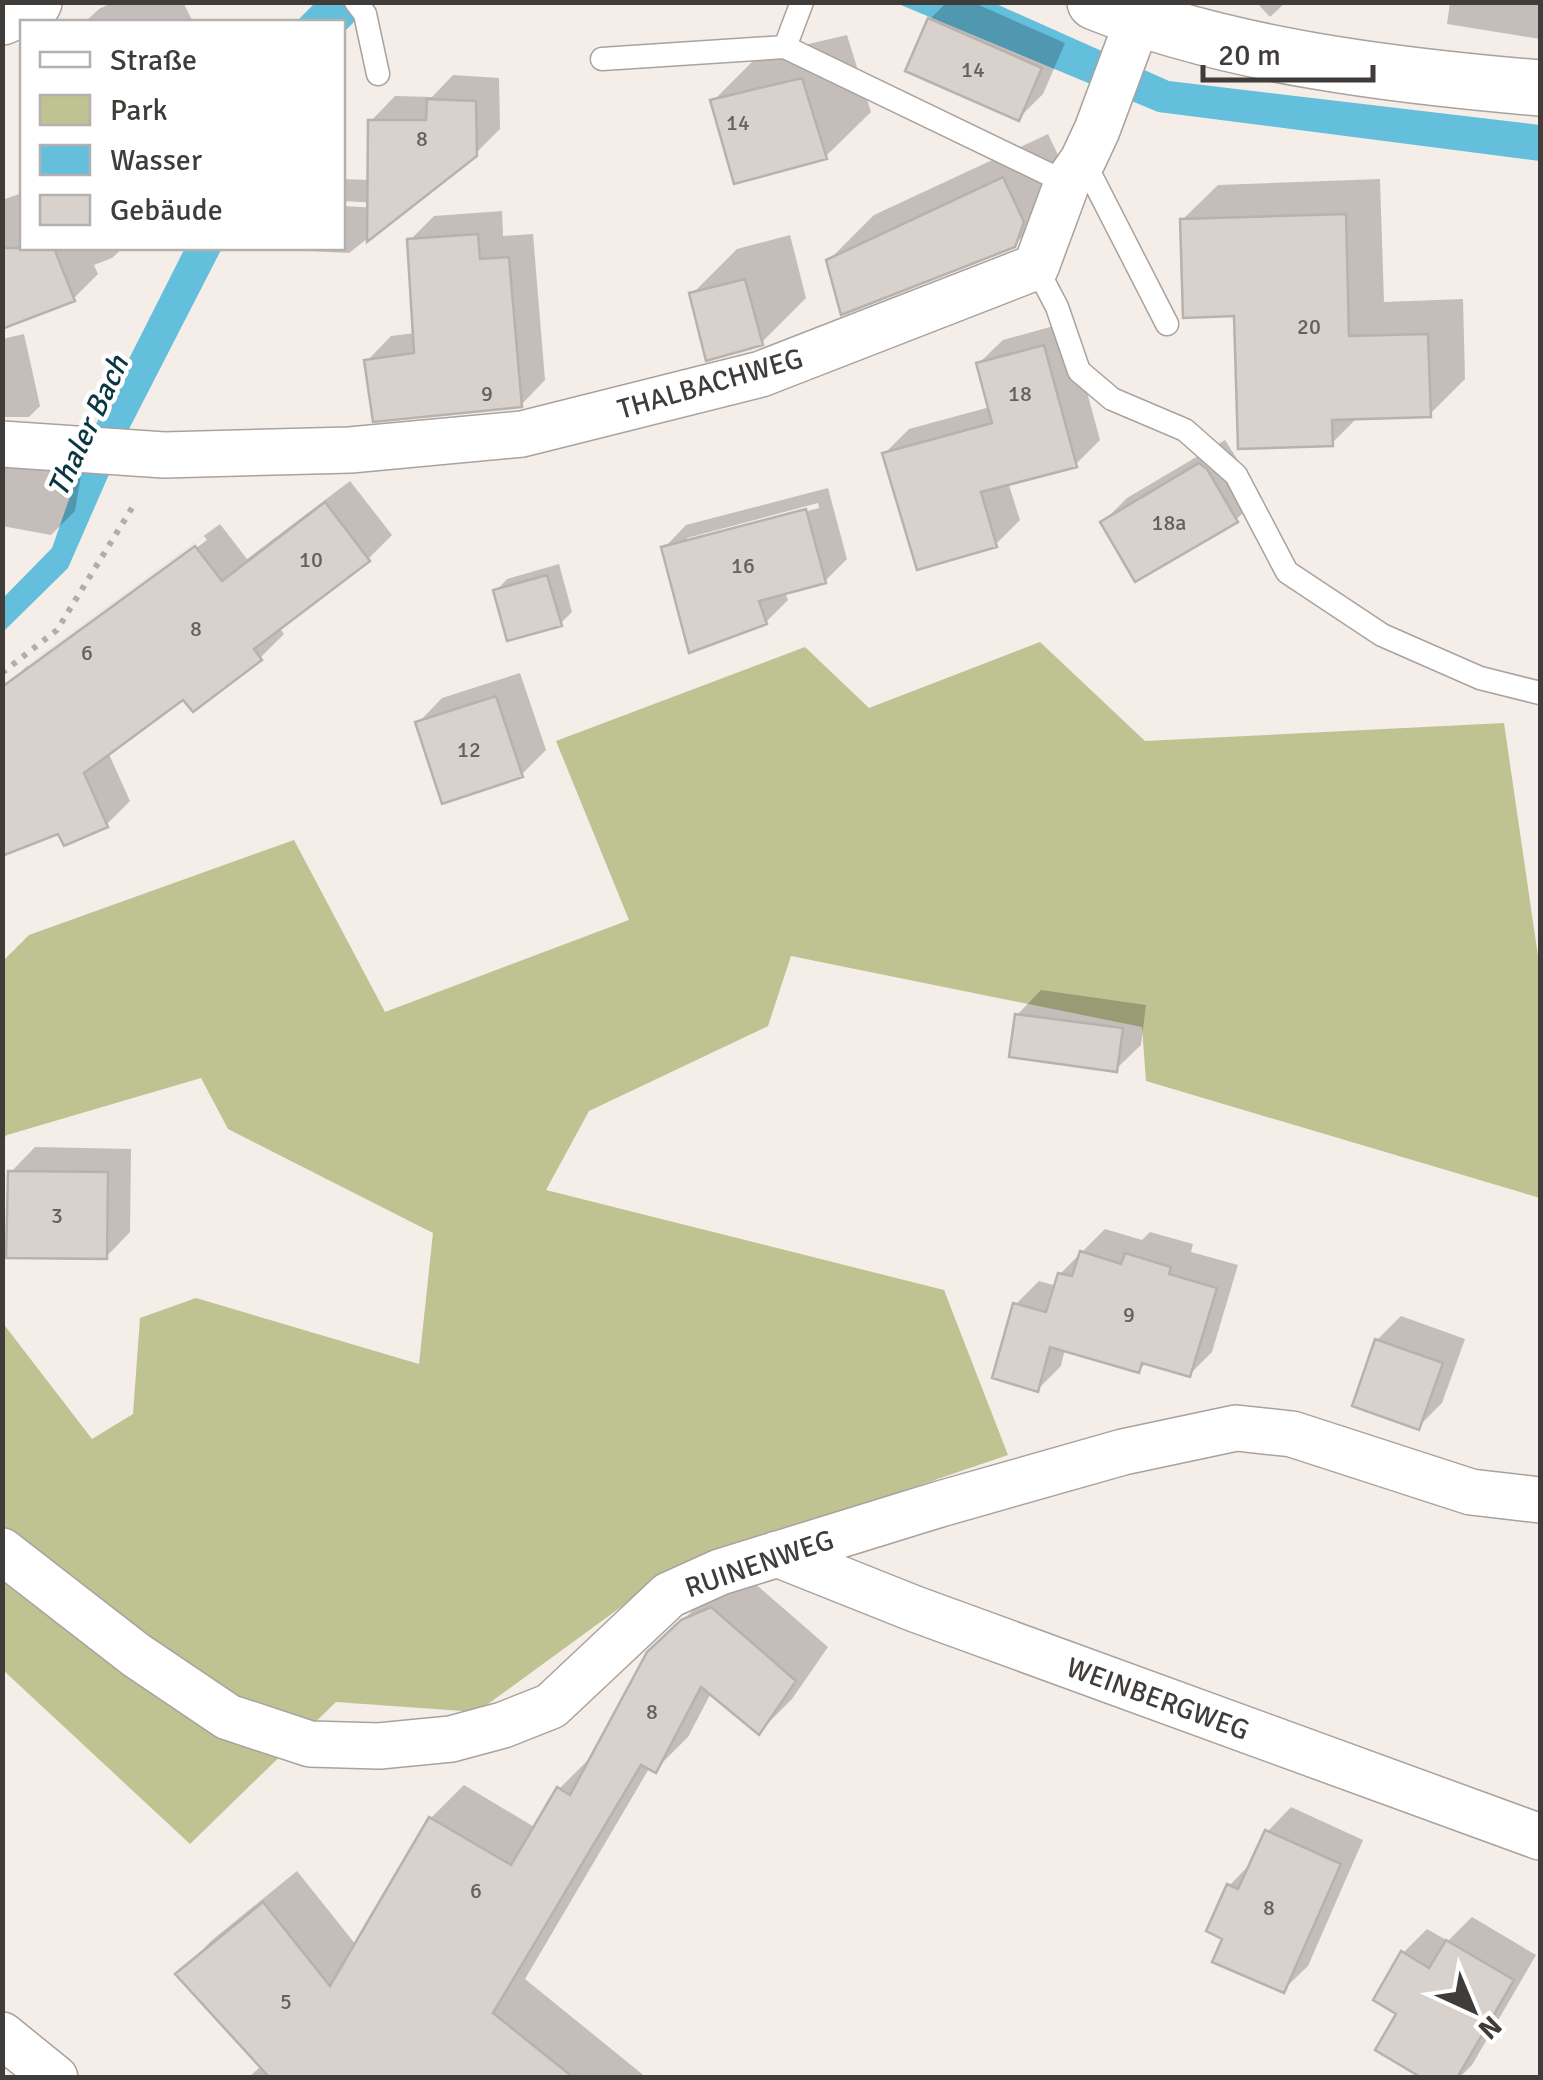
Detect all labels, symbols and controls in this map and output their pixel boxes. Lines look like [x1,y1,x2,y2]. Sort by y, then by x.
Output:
legend [20,20,345,250]
scale bar [1203,20,1373,82]
text: 20 m [1218,37,1281,74]
text: Straße [110,42,197,79]
house number: 14 [961,56,985,83]
text: Park [110,92,168,129]
house number: 14 [726,109,750,136]
house number: 8 [416,125,428,152]
text: Wasser [110,142,202,179]
text: Gebäude [110,192,223,229]
house number: 20 [1297,313,1321,340]
street label: THALBACHWEG [614,341,807,427]
water label: Thaler Bach [40,349,137,503]
house number: 9 [481,380,493,407]
house number: 18 [1008,380,1032,407]
house number: 18a [1152,509,1186,536]
house number: 10 [299,546,323,573]
house number: 16 [731,552,755,579]
house number: 8 [190,615,202,642]
house number: 6 [81,639,93,666]
house number: 12 [457,736,481,763]
house number: 3 [51,1202,63,1229]
house number: 9 [1123,1301,1135,1328]
street label: RUINENWEG [681,1523,838,1605]
street label: WEINBERGWEG [1062,1650,1253,1748]
house number: 8 [646,1698,658,1725]
house number: 6 [470,1877,482,1904]
house number: 8 [1263,1894,1275,1921]
north arrow [1423,1960,1523,2060]
house number: 5 [280,1988,292,2015]
text: N [1471,2008,1508,2046]

